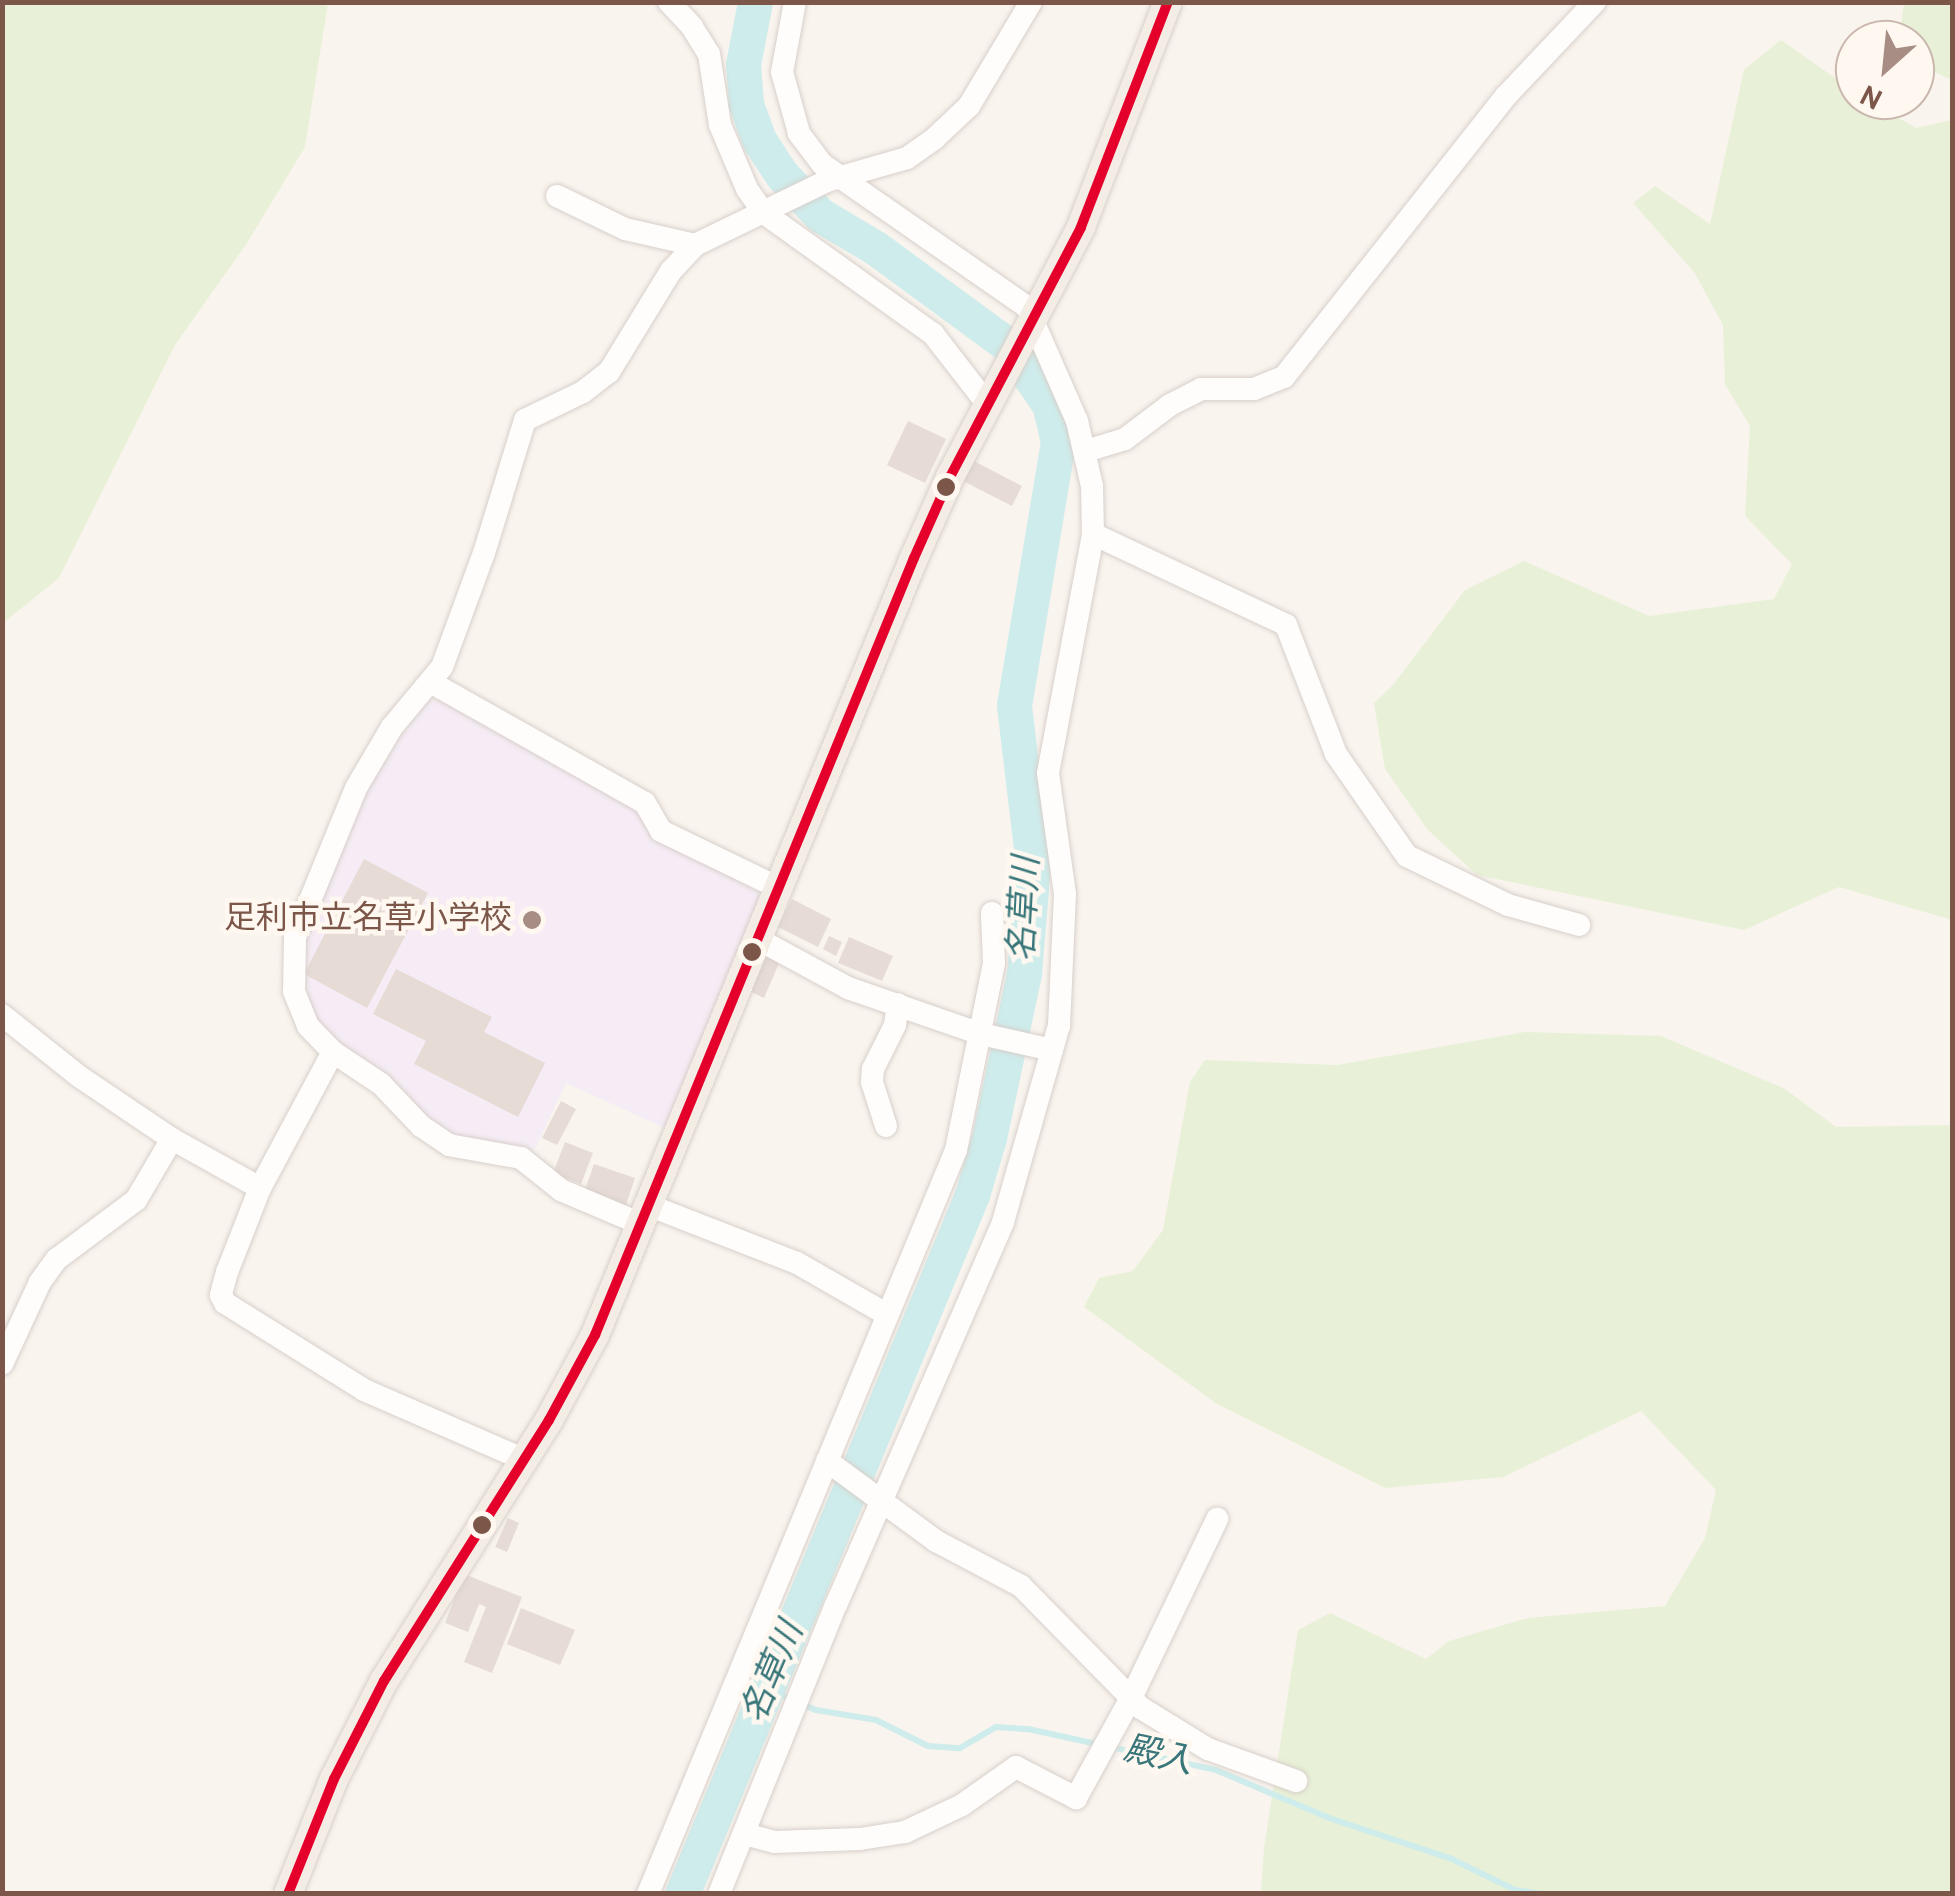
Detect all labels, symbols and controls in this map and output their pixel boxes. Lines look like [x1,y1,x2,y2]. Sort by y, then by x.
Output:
north arrow [1835,20,1935,120]
text: N [1855,74,1889,116]
unlabelled marker [936,477,956,497]
water label: 名草川 [1002,855,1050,963]
place label: 足利市立名草小学校 [224,901,512,939]
marker: 足利市立名草小学校 [521,909,543,931]
unlabelled marker [742,942,762,962]
unlabelled marker [472,1515,492,1535]
water label: 名草川 [734,1616,814,1730]
water label: 殿入 [1119,1729,1197,1785]

